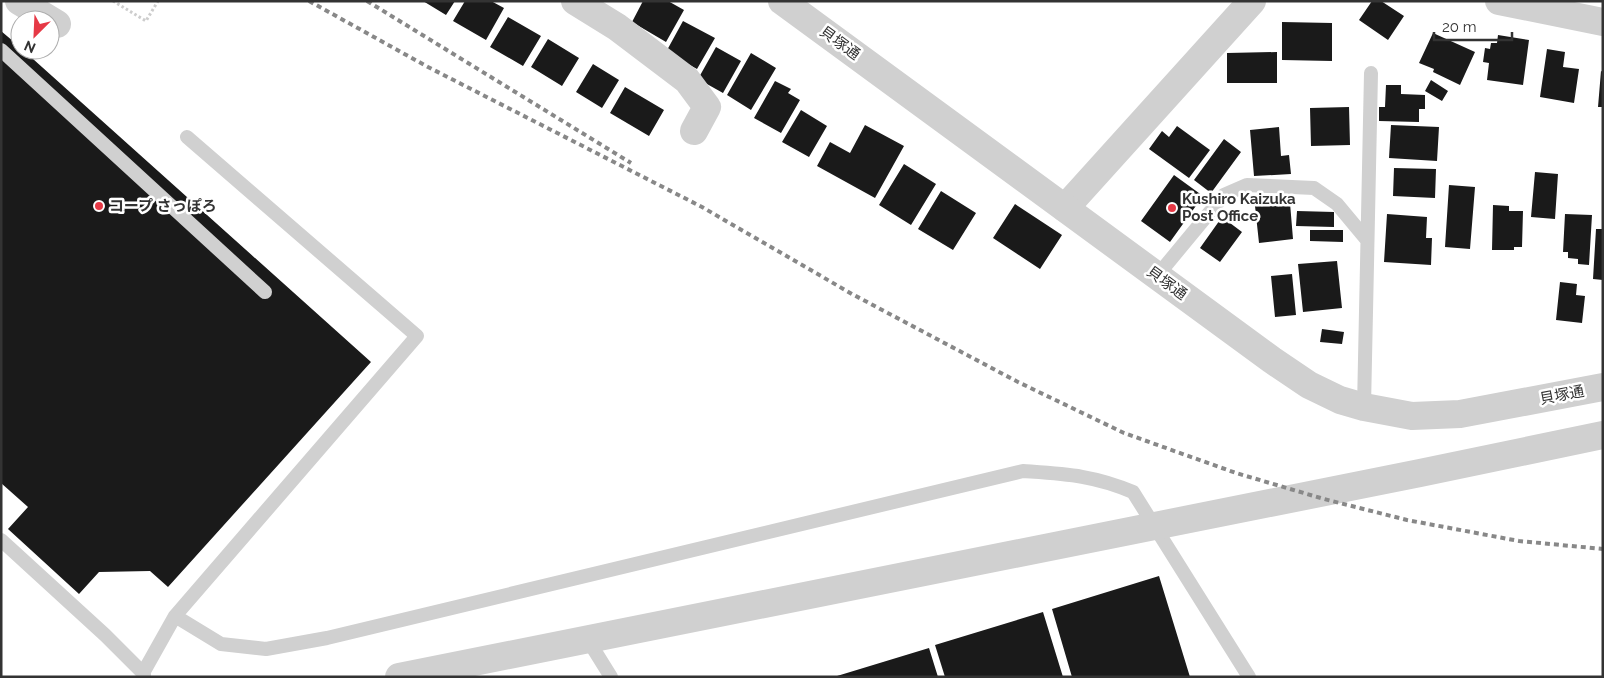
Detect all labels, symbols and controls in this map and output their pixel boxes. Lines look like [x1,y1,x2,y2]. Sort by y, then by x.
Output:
north arrow [10,10,60,60]
scale bar [1434,10,1512,42]
text: 20 m [1442,18,1477,36]
street label: 貝塚通 [817,22,863,64]
text: N [22,37,38,56]
place label: Kushiro Kaizuka Post Office [1182,190,1296,225]
place label: コープ さっぽろ [109,197,217,215]
marker: コープ さっぽろ [93,200,105,212]
marker: Kushiro Kaizuka Post Office [1166,202,1178,214]
street label: 貝塚通 [1144,262,1190,304]
street label: 貝塚通 [1538,382,1586,408]

